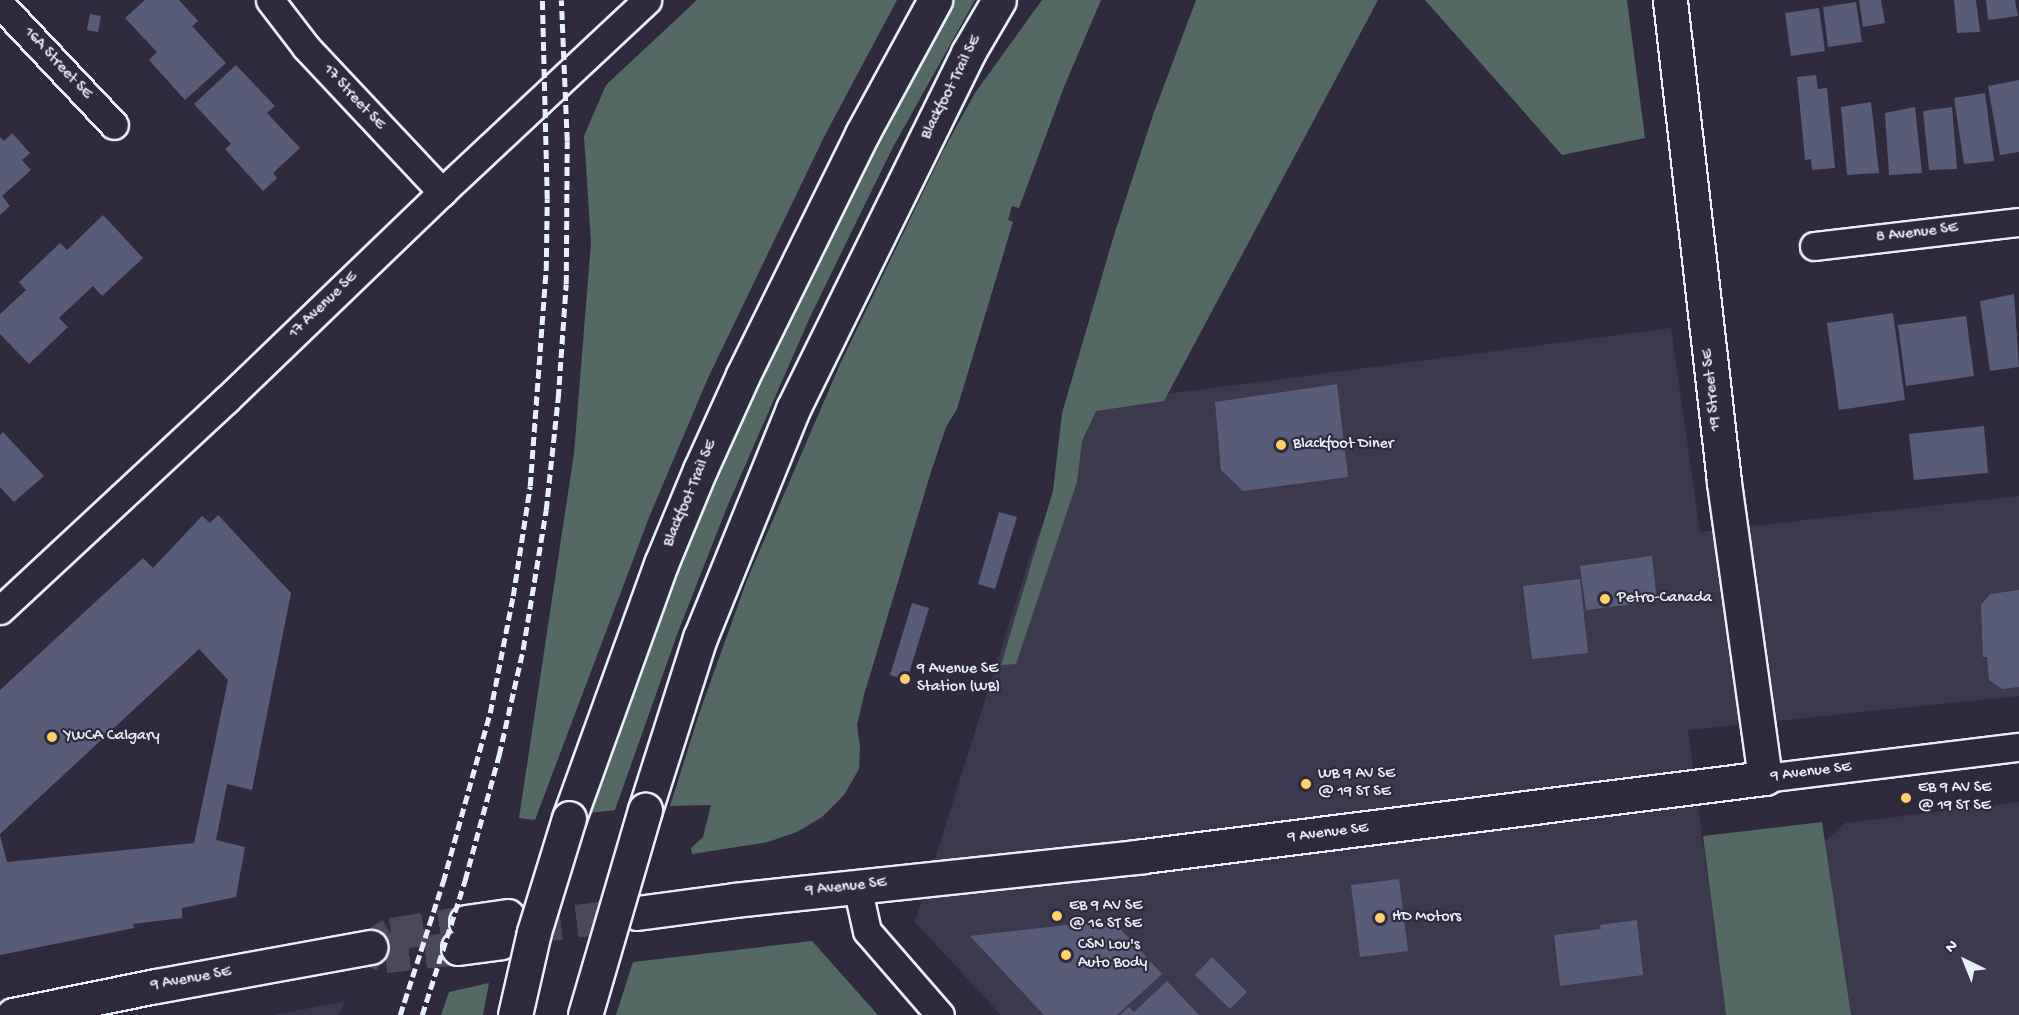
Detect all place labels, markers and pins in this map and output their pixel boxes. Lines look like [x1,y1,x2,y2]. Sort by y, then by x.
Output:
place label: Blackfoot Diner [1293,435,1393,455]
marker: Blackfoot Diner [1274,438,1288,452]
place label: Petro-Canada [1617,589,1712,609]
marker: Petro-Canada [1598,592,1612,606]
place label: 9 Avenue SE Station (WB) [917,660,1000,698]
marker: 9 Avenue SE Station (WB) [898,672,912,686]
place label: YWCA Calgary [64,727,160,747]
marker: YWCA Calgary [45,730,59,744]
place label: WB 9 AV SE @ 19 ST SE [1318,765,1395,803]
marker: WB 9 AV SE @ 19 ST SE [1299,777,1313,791]
place label: EB 9 AV SE @ 19 ST SE [1918,779,1991,817]
marker: EB 9 AV SE @ 19 ST SE [1899,791,1913,805]
place label: EB 9 AV SE @ 16 ST SE [1069,897,1142,935]
place label: HD Motors [1392,908,1461,928]
marker: EB 9 AV SE @ 16 ST SE [1050,909,1064,923]
marker: HD Motors [1373,911,1387,925]
place label: CSN Lou's Auto Body [1078,936,1147,974]
marker: CSN Lou's Auto Body [1059,948,1073,962]

